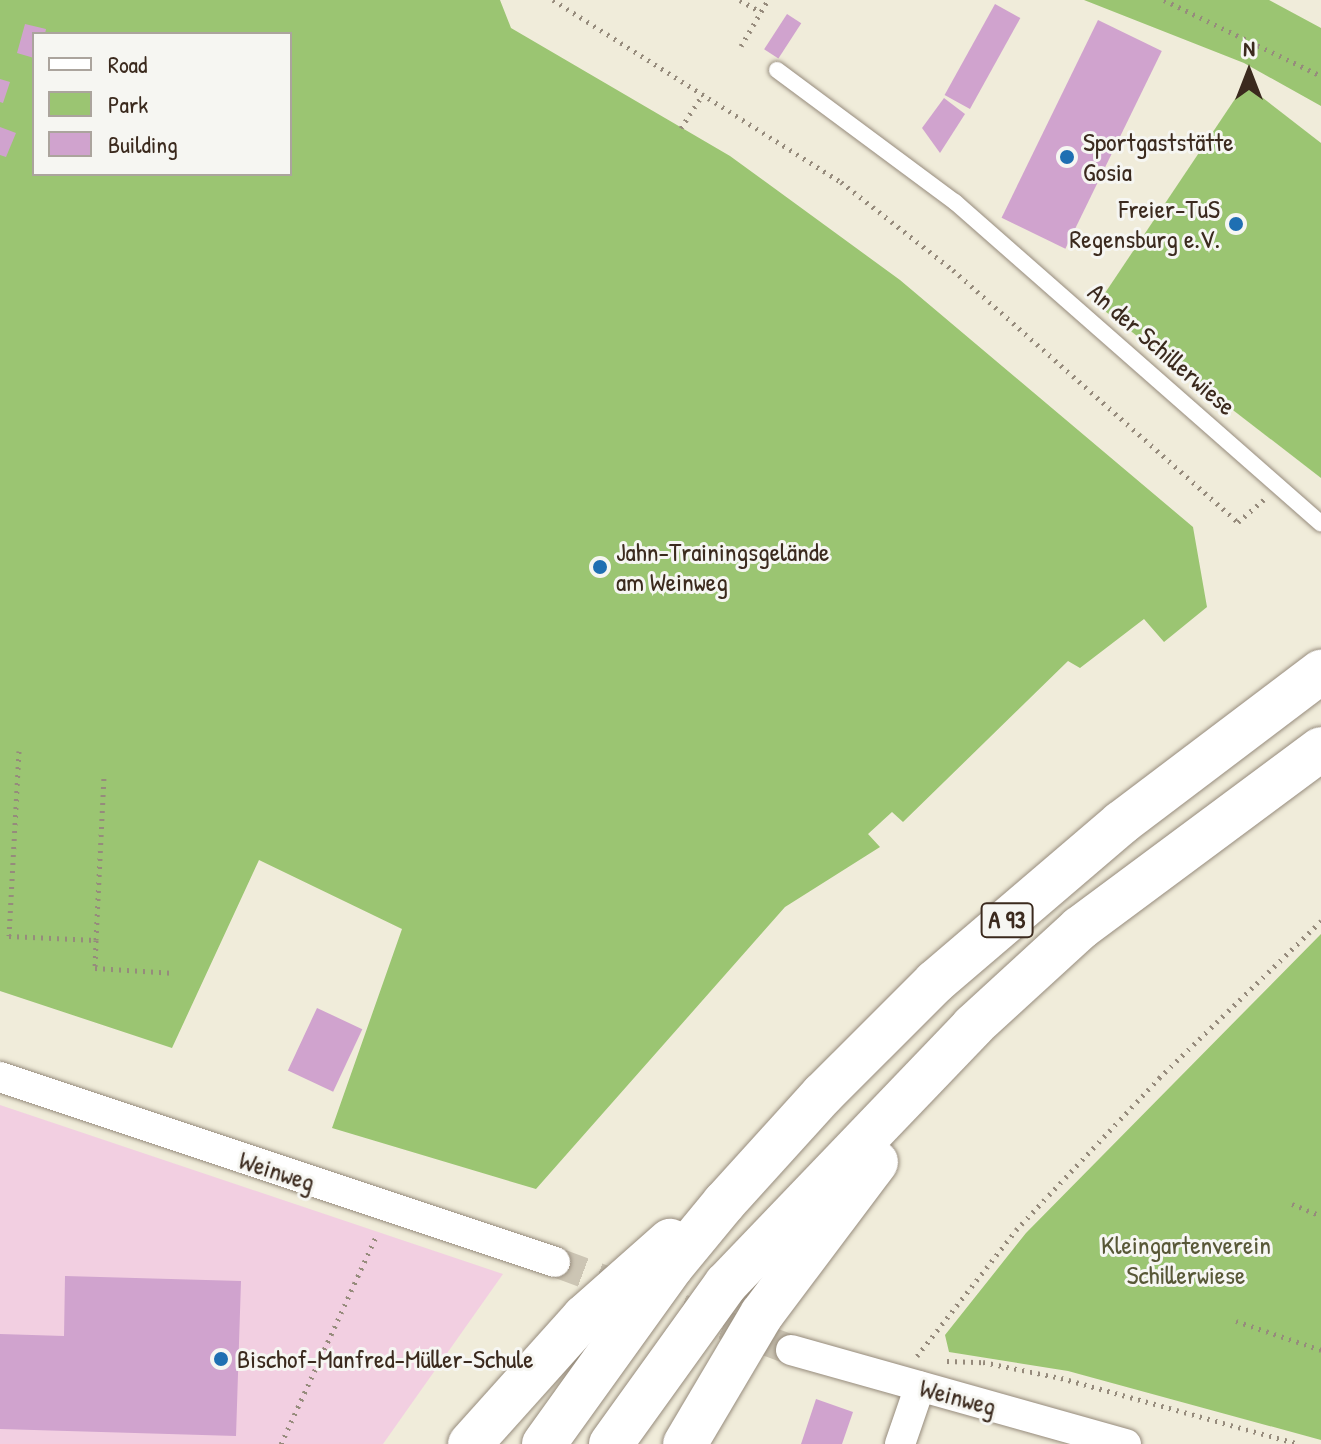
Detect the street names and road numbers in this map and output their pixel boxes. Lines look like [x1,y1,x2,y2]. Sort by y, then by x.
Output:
street label: An der Schillerwiese [1082,276,1242,422]
road number: A 93 [979,900,1035,940]
street label: Weinweg [235,1144,319,1198]
street label: Weinweg [916,1372,1000,1422]

